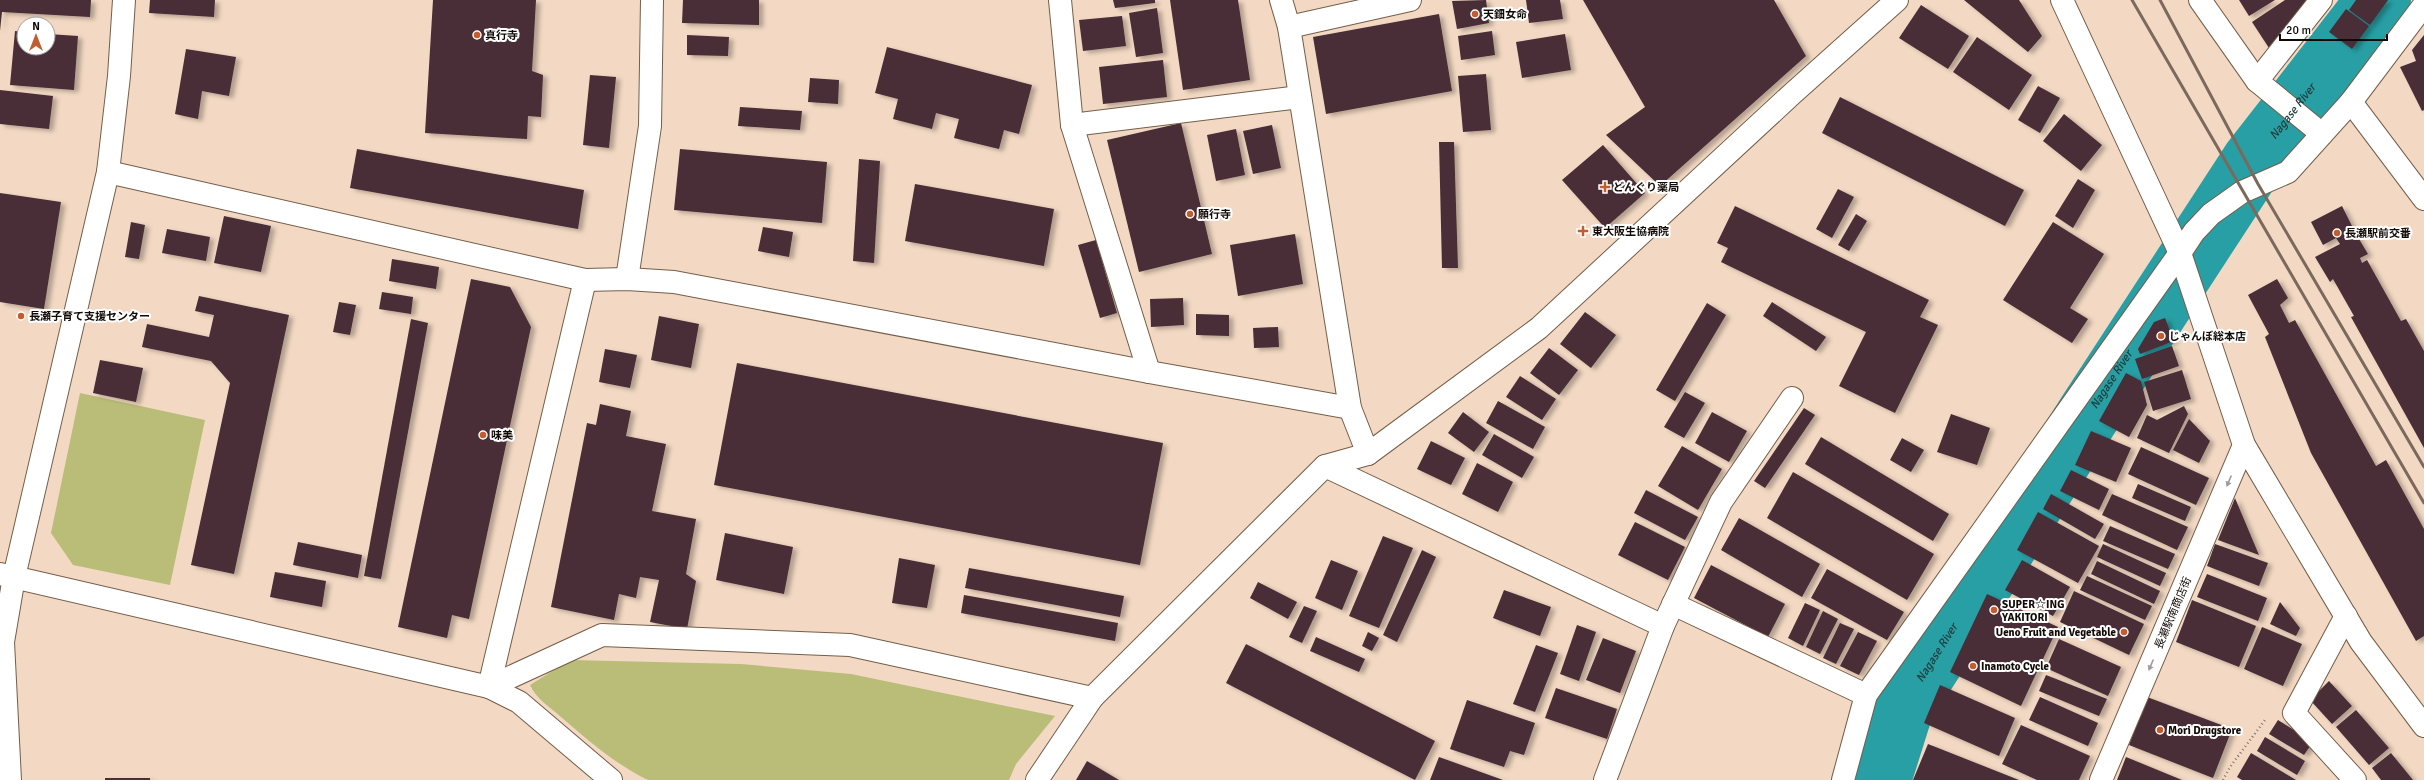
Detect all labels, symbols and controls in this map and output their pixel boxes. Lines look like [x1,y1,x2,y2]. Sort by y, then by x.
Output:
place label: 天鈿女命 [1483,8,1527,21]
marker: 天鈿女命 [1470,9,1480,19]
north arrow [16,16,56,56]
scale bar [2280,16,2387,42]
text: N [32,20,40,33]
text: 20 m [2286,23,2311,38]
place label: 真行寺 [485,29,518,42]
marker: 真行寺 [472,30,482,40]
water label: Nagase River [2266,79,2320,142]
place label: どんぐり薬局 [1613,181,1679,194]
marker: どんぐり薬局 [1600,182,1610,192]
place label: 願行寺 [1198,208,1231,221]
marker: 願行寺 [1185,209,1195,219]
marker: 東大阪生協病院 [1577,225,1589,237]
place label: 東大阪生協病院 [1592,225,1669,238]
place label: 長瀬駅前交番 [2345,227,2411,240]
marker: 長瀬駅前交番 [2332,228,2342,238]
place label: 長瀬子育て支援センター [29,310,150,323]
marker: 長瀬子育て支援センター [16,311,26,321]
place label: じゃんぼ総本店 [2169,330,2246,343]
marker: じゃんぼ総本店 [2156,331,2166,341]
water label: Nagase River [2087,346,2136,412]
place label: 味美 [491,429,513,442]
marker: 味美 [478,430,488,440]
one-way arrow [2226,475,2232,486]
street label: 長瀬駅南商店街 [2152,575,2194,651]
place label: SUPER☆ING YAKITORI [2001,598,2064,624]
marker: SUPER☆ING YAKITORI [1989,605,1999,615]
water label: Nagase River [1912,619,1962,685]
place label: Ueno Fruit and Vegetable [1996,626,2117,639]
marker: Ueno Fruit and Vegetable [2119,627,2129,637]
one-way arrow [2147,659,2153,671]
place label: Inamoto Cycle [1981,660,2050,673]
marker: Inamoto Cycle [1968,661,1978,671]
place label: Mori Drugstore [2168,724,2242,737]
marker: Mori Drugstore [2155,725,2165,735]

